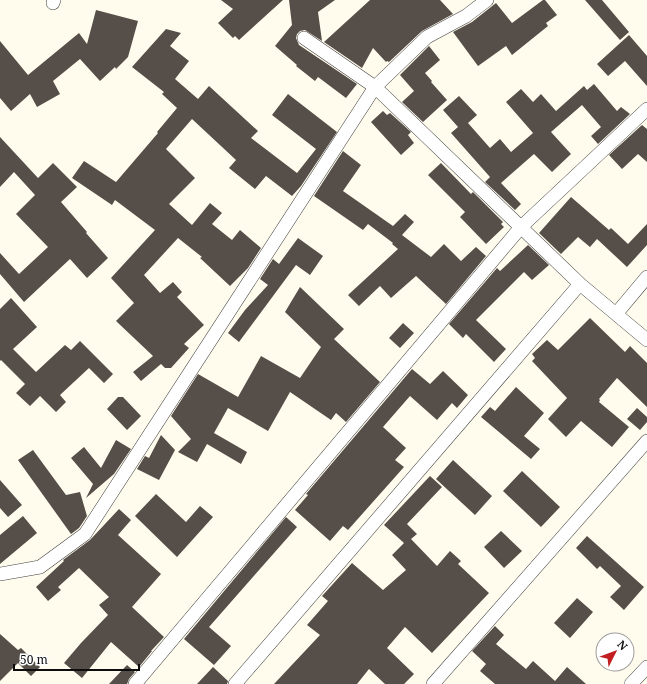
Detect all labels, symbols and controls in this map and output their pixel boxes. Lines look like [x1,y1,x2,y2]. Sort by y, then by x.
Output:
north arrow [595,632,635,672]
text: N [614,637,631,653]
scale bar [14,646,139,672]
text: 50 m [20,651,48,668]

